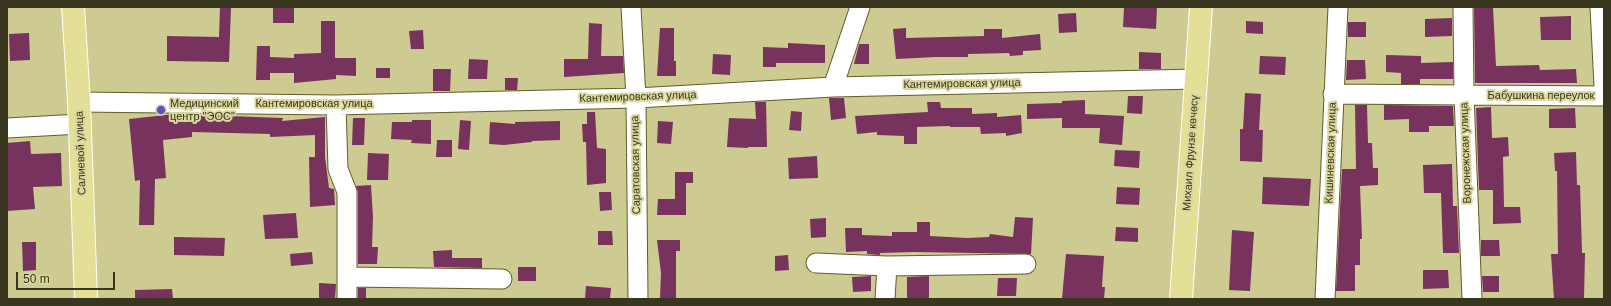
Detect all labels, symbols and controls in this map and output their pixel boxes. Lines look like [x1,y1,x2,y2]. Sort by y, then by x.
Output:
street label: Кантемировская улица [903,76,1021,92]
street label: Кантемировская улица [579,88,697,106]
street label: Бабушкина переулок [1488,89,1594,103]
street label: Михаил Фрунзе көчөсү [1180,95,1202,211]
place label: Медицинский центр "ЭОС" [170,97,239,123]
street label: Кантемировская улица [255,97,373,111]
street label: Кишиневская улица [1323,102,1339,204]
street label: Воронежская улица [1458,102,1474,204]
marker: Медицинский центр "ЭОС" [155,104,167,116]
street label: Салиевой улица [73,111,89,195]
street label: Саратовская улица [629,115,643,215]
scale bar [18,264,117,290]
text: 50 m [23,272,50,286]

